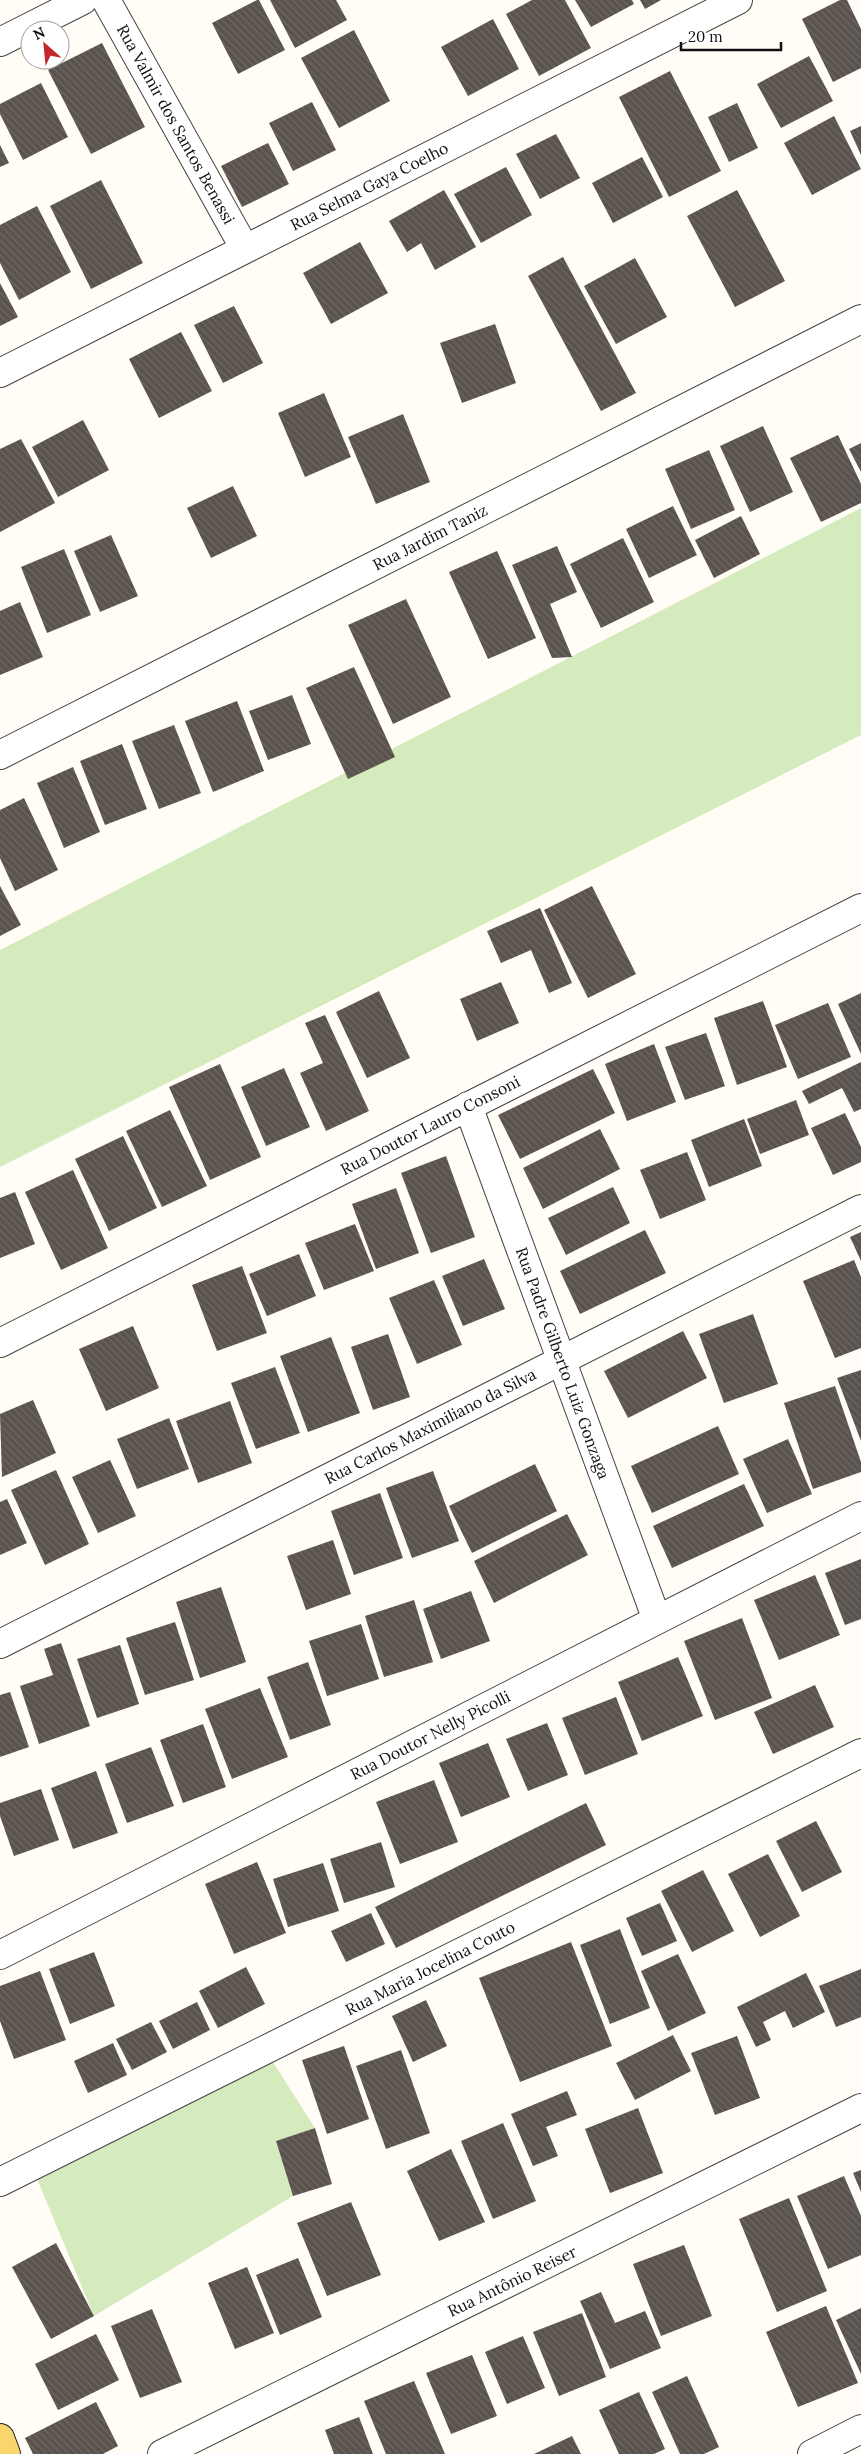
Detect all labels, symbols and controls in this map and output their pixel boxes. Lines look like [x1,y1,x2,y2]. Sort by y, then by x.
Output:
north arrow [20,20,70,70]
scale bar [681,20,781,52]
street label: Rua Valmir dos Santos Benassi [113,21,239,227]
text: N [30,23,48,44]
text: 20 m [688,27,723,46]
street label: Rua Selma Gaya Coelho [287,137,451,235]
street label: Rua Jardim Taniz [369,500,491,574]
street label: Rua Doutor Lauro Consoni [337,1071,523,1179]
street label: Rua Padre Gilberto Luiz Gonzaga [512,1244,614,1482]
street label: Rua Carlos Maximiliano da Silva [321,1364,539,1488]
street label: Rua Doutor Nelly Picolli [347,1686,513,1784]
street label: Rua Maria Jocelina Couto [342,1916,518,2020]
street label: Rua Antônio Reiser [444,2241,580,2321]

